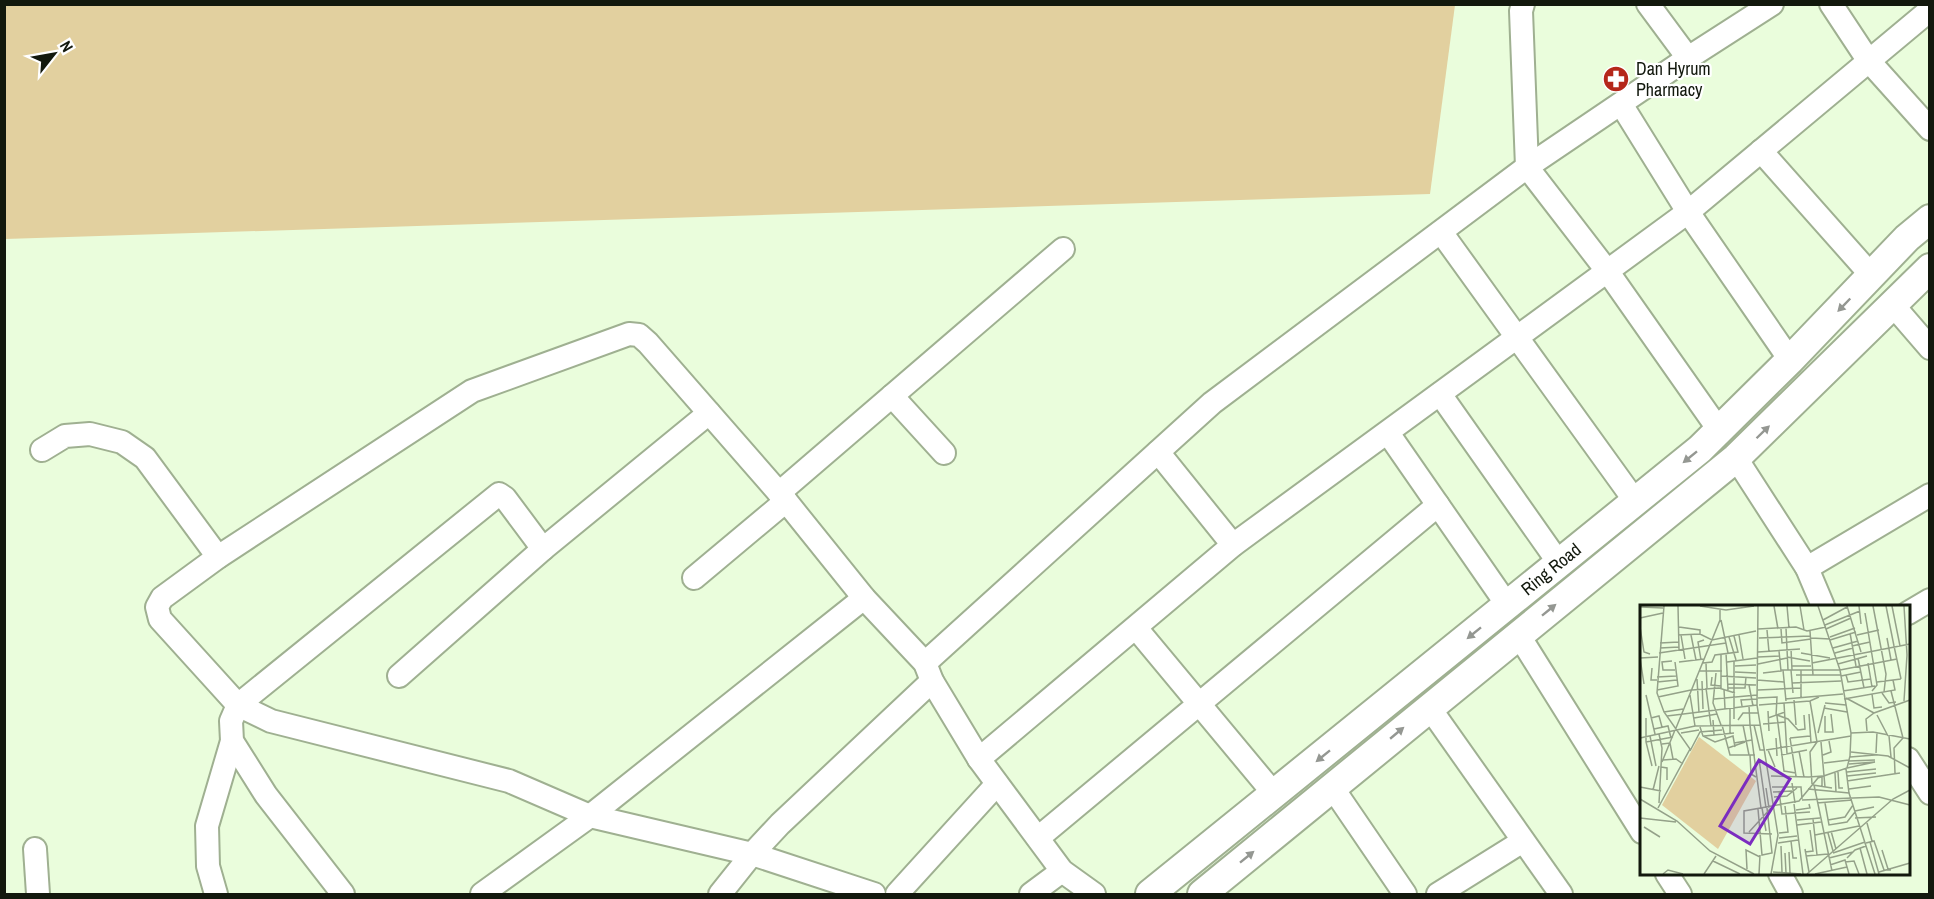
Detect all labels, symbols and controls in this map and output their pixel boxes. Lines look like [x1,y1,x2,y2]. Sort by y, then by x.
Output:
north arrow [24,24,84,84]
text: N [55,37,79,56]
place label: Dan Hyrum Pharmacy [1636,56,1711,102]
pharmacy icon: Dan Hyrum Pharmacy [1601,64,1631,94]
one-way arrow [1837,297,1851,311]
one-way arrow [1756,425,1770,439]
one-way arrow [1682,450,1698,463]
street label: Ring Road [1516,537,1586,601]
one-way arrow [1541,604,1557,617]
inset map [1640,605,1910,875]
one-way arrow [1467,626,1482,639]
one-way arrow [1390,727,1405,740]
one-way arrow [1315,750,1331,763]
one-way arrow [1239,851,1254,864]

